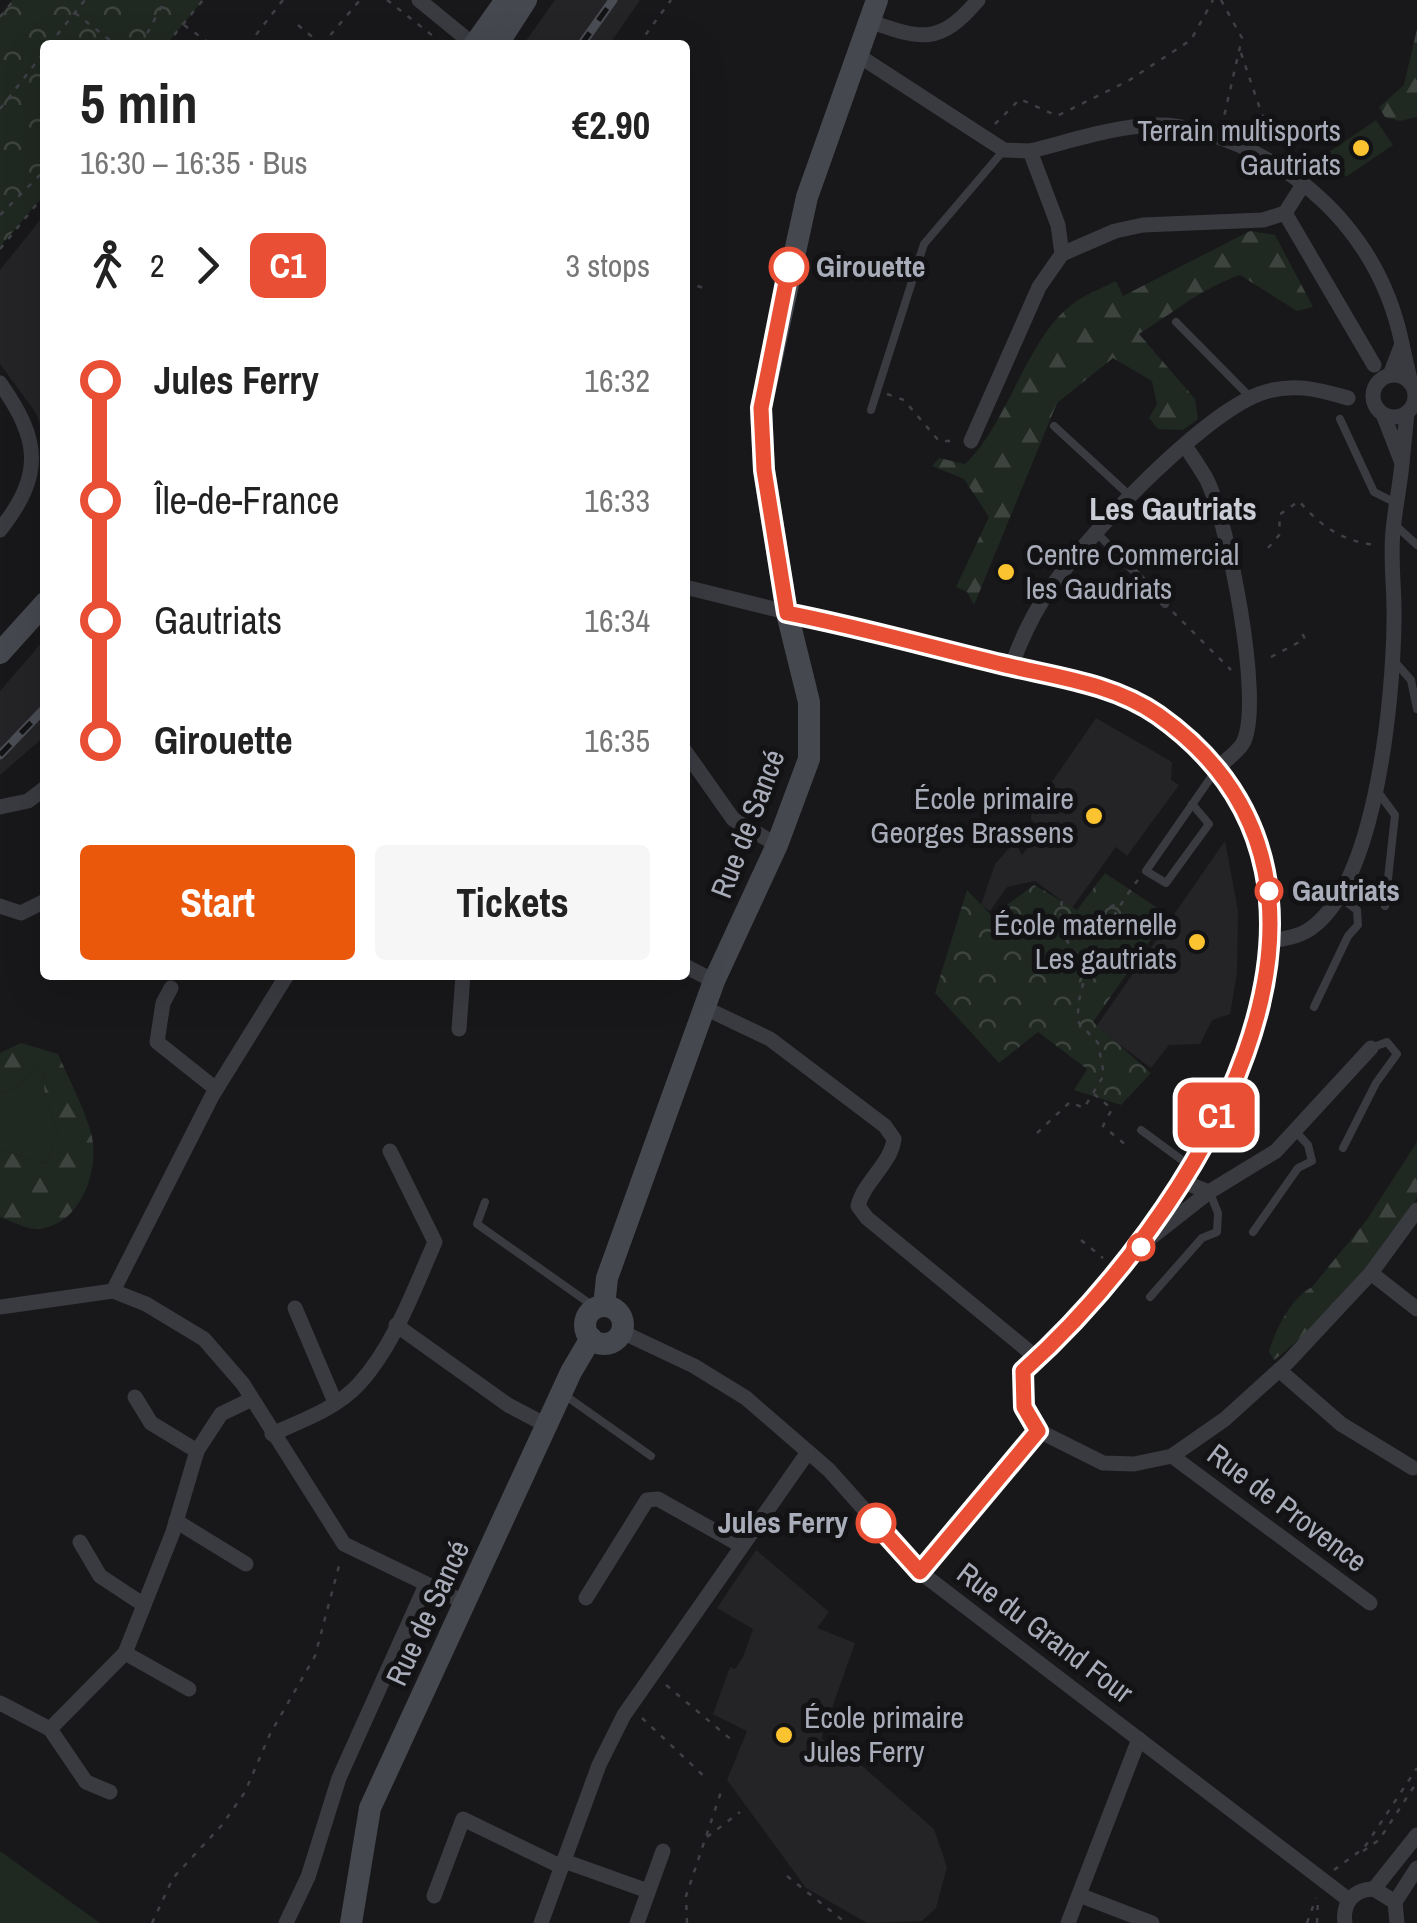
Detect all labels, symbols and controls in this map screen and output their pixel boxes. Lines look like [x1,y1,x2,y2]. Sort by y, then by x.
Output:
text: 5 min [80,66,198,140]
text: €2.90 [572,100,650,151]
place label: Terrain multisports Gautriats [1137,110,1341,184]
marker: Terrain multisports Gautriats [1350,137,1372,159]
text: 16:30 – 16:35 · Bus [80,141,308,184]
icon: walk [80,238,135,293]
icon: forward [180,238,235,293]
text: C1 [270,242,306,289]
text: 2 [150,244,165,287]
text: 3 stops [565,244,650,287]
place label: Girouette [816,246,925,286]
marker: Girouette [770,248,808,286]
text: Jules Ferry [154,355,319,406]
text: 16:32 [584,359,650,402]
text: Île-de-France [154,475,339,526]
text: 16:33 [584,479,650,522]
district label: Les Gautriats [1089,487,1257,530]
place label: Centre Commercial les Gaudriats [1026,534,1239,608]
marker: Centre Commercial les Gaudriats [995,561,1017,583]
text: Gautriats [154,595,282,646]
text: 16:34 [584,599,650,642]
text: Girouette [154,715,293,766]
text: 16:35 [584,719,650,762]
street label: Rue de Sancé [700,744,794,904]
place label: École primaire Georges Brassens [870,778,1074,852]
marker: École primaire Georges Brassens [1083,805,1105,827]
button: Start [80,845,355,960]
button: Tickets [375,845,650,960]
place label: Gautriats [1292,870,1400,910]
marker: Gautriats [1256,878,1282,904]
place label: École maternelle Les gautriats [994,904,1177,978]
marker: École maternelle Les gautriats [1186,931,1208,953]
line badge: C1 [1171,1082,1261,1148]
text: C1 [1198,1092,1234,1139]
unlabelled marker [1128,1234,1154,1260]
street label: Rue de Provence [1200,1434,1376,1580]
place label: Jules Ferry [718,1502,848,1542]
marker: Jules Ferry [857,1504,895,1542]
street label: Rue de Sancé [376,1533,478,1692]
street label: Rue du Grand Four [949,1553,1142,1712]
place label: École primaire Jules Ferry [804,1697,964,1771]
marker: École primaire Jules Ferry [773,1724,795,1746]

